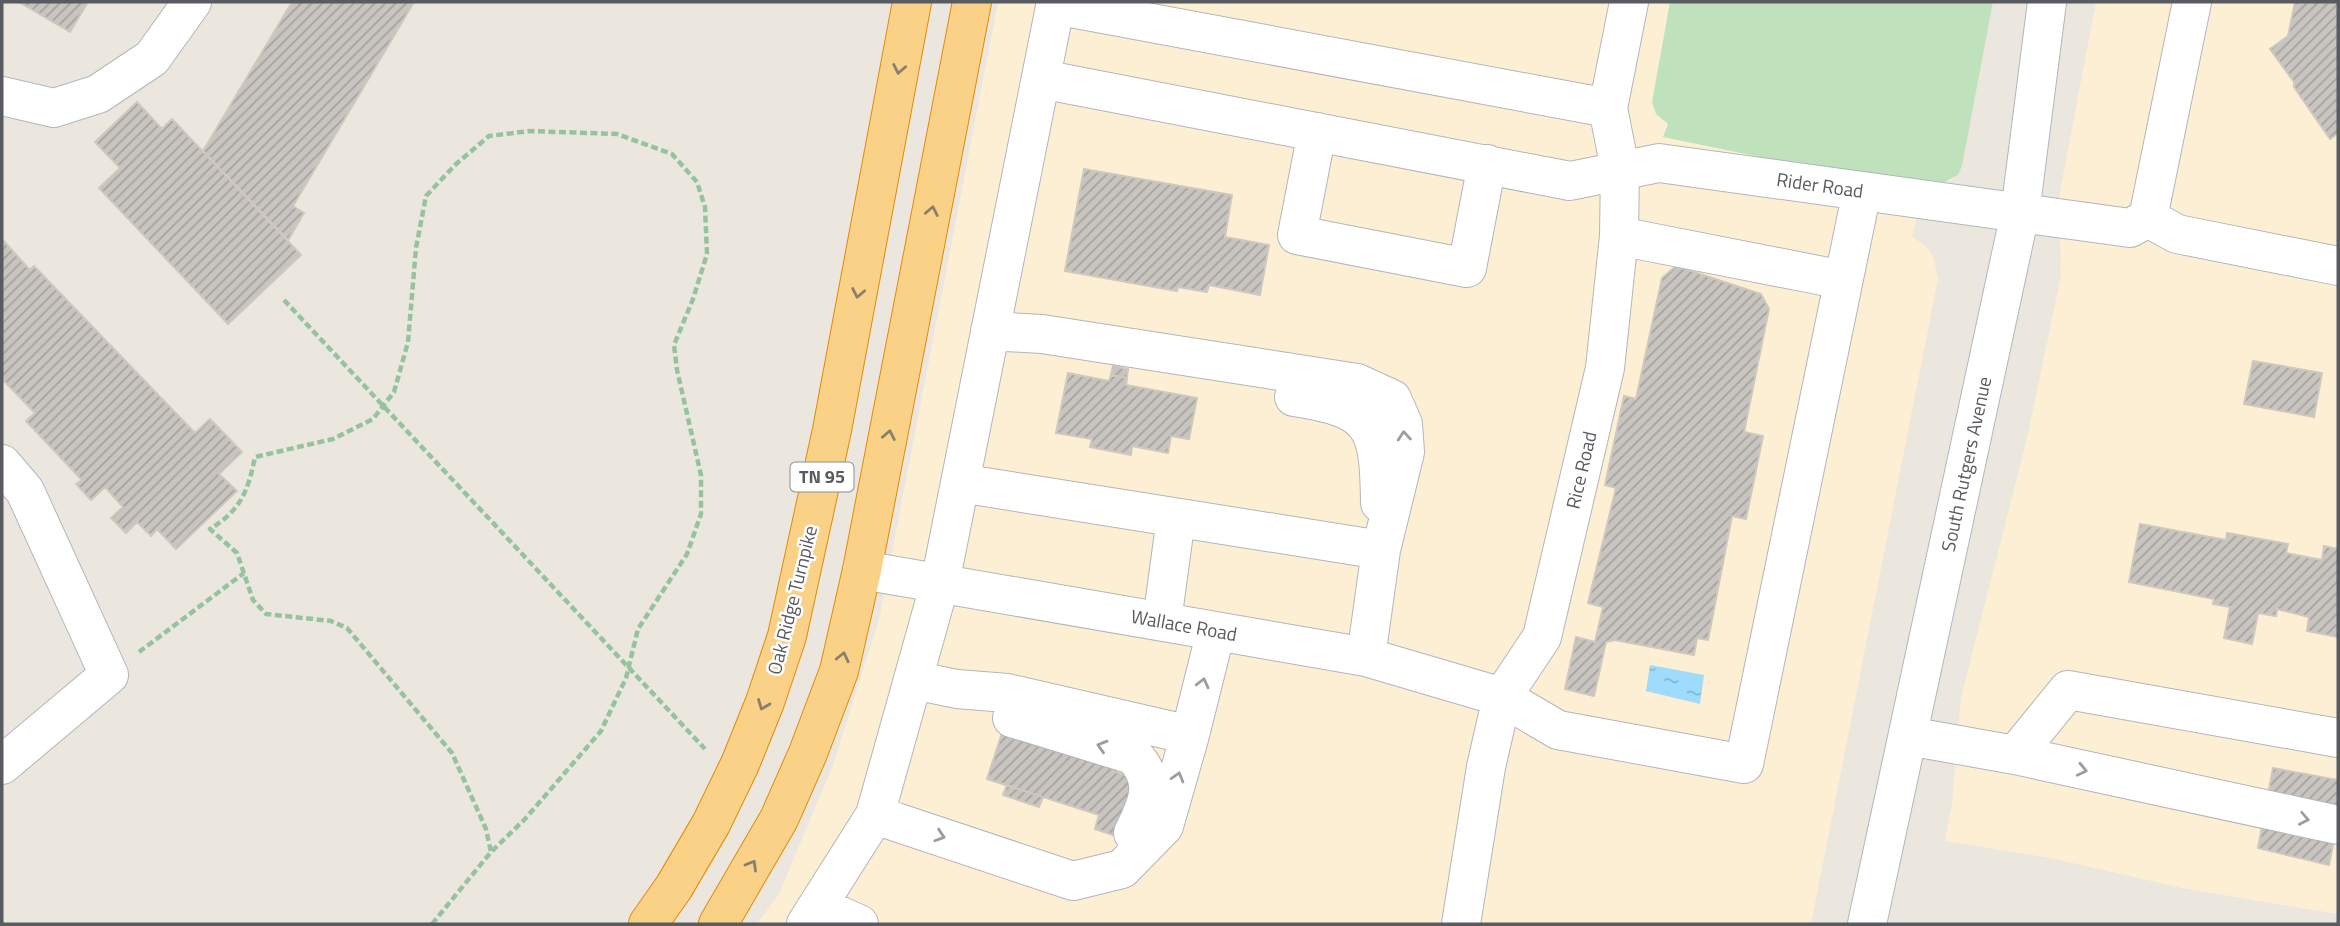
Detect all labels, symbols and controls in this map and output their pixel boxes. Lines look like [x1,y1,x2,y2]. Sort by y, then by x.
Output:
one-way arrow [892,63,907,75]
street label: Rider Road [1775,164,1865,205]
one-way arrow [924,205,939,217]
one-way arrow [851,286,866,298]
street label: South Rutgers Avenue [1933,374,1998,554]
street label: Rice Road [1558,428,1604,512]
one-way arrow [881,429,896,441]
one-way arrow [1397,430,1412,441]
road number: TN 95 [790,462,854,491]
street label: Oak Ridge Turnpike [759,522,824,677]
street label: Wallace Road [1129,601,1240,648]
one-way arrow [834,651,849,663]
one-way arrow [1195,677,1209,689]
one-way arrow [758,698,772,710]
one-way arrow [1096,739,1108,754]
one-way arrow [2076,761,2088,776]
one-way arrow [1169,772,1184,784]
one-way arrow [2298,810,2310,825]
one-way arrow [934,828,946,843]
one-way arrow [744,860,757,873]

